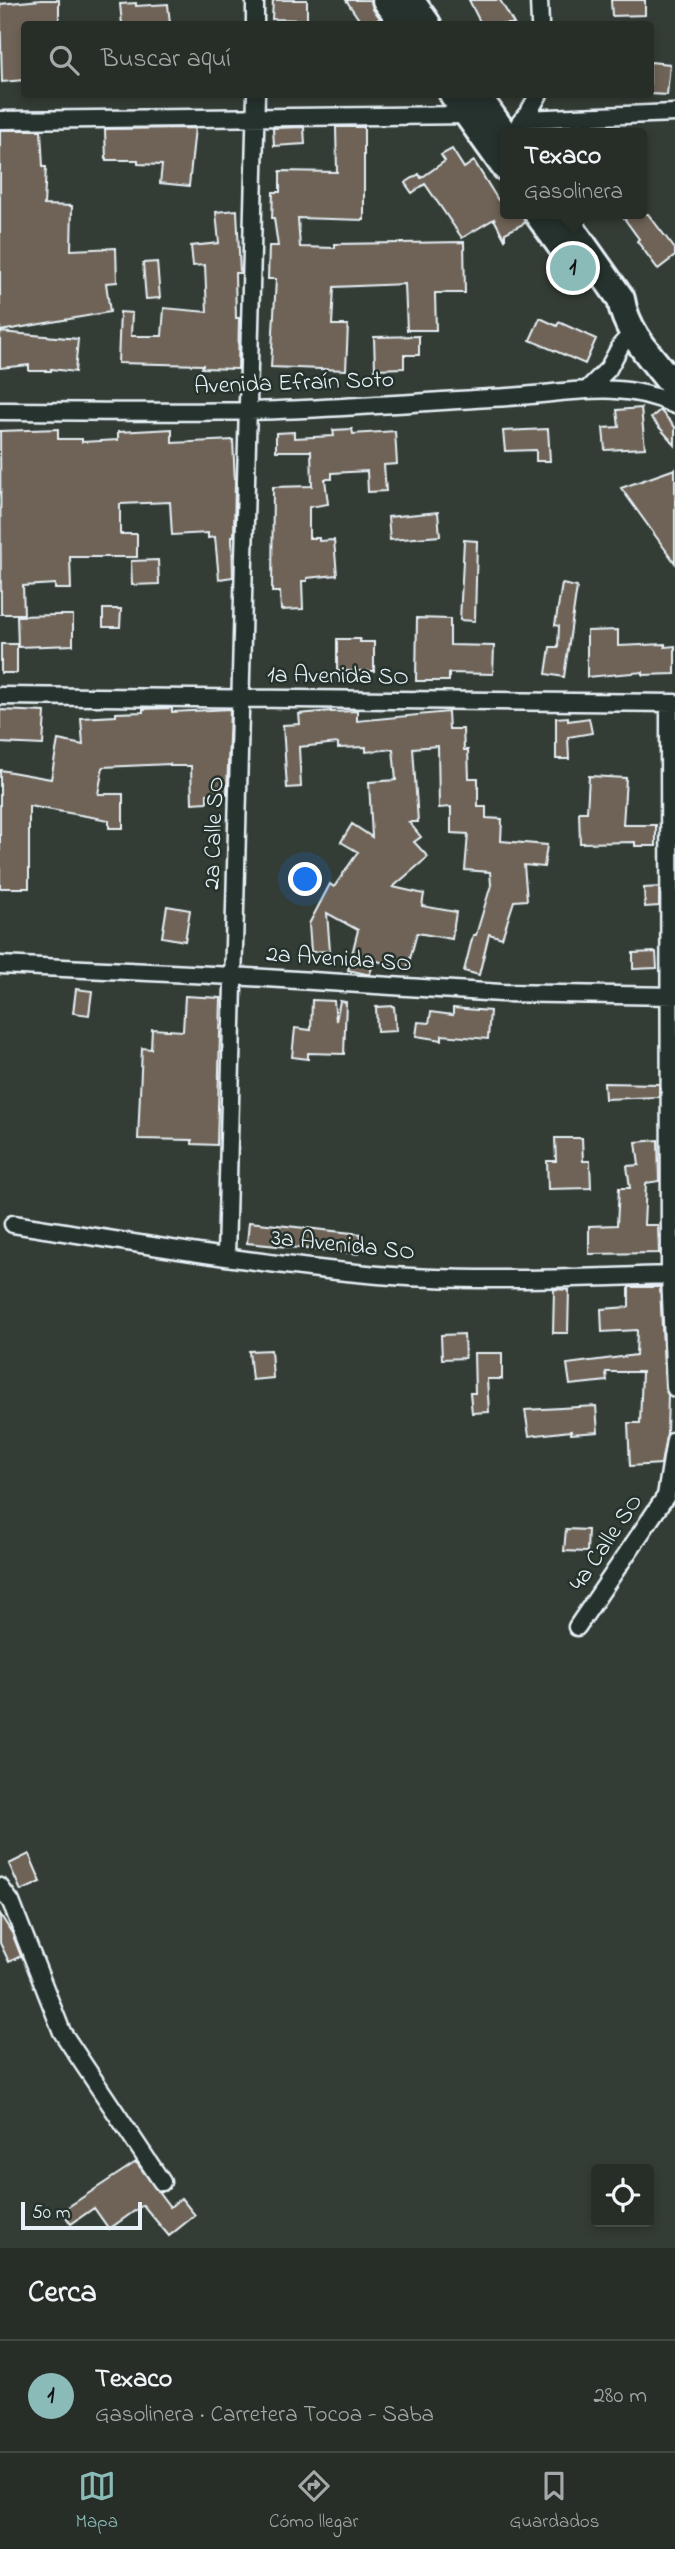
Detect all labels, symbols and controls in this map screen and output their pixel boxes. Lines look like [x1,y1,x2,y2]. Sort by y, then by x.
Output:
search box [21,21,654,98]
icon: search [45,41,83,79]
text: Buscar aquí [101,41,231,79]
popup [500,128,647,219]
text: Texaco [524,138,601,176]
text: Gasolinera [524,176,623,209]
pin: 1 [550,242,596,294]
street label: Avenida Efraín Soto [193,363,395,405]
street label: 1a Avenida SO [267,658,409,696]
street label: 2a Calle SO [196,776,234,890]
your location [288,862,322,896]
street label: 2a Avenida SO [265,937,413,983]
street label: 3a Avenida SO [269,1221,417,1271]
street label: 4a Calle SO [561,1487,653,1599]
map controls [591,2164,654,2227]
button: locate [591,2164,654,2227]
scale bar [21,2199,142,2231]
text: 50 m [32,2200,71,2227]
text: Cerca [28,2272,97,2316]
text: Texaco [95,2361,172,2399]
text: 1 [47,2380,55,2413]
text: 280 m [593,2380,647,2413]
text: Gasolinera · Carretera Tocoa - Saba [95,2399,434,2432]
tab: Mapa [76,2467,118,2536]
tab: Cómo llegar [269,2467,358,2536]
tab: Guardados [509,2467,599,2536]

